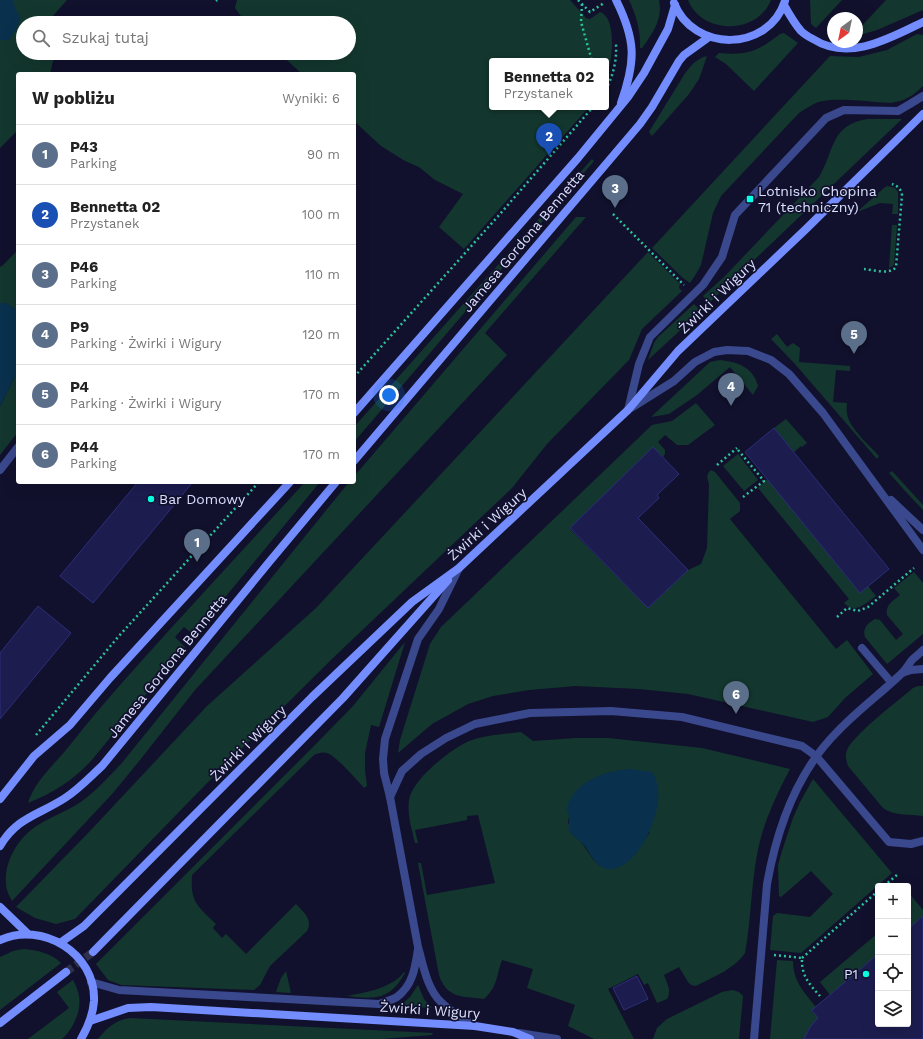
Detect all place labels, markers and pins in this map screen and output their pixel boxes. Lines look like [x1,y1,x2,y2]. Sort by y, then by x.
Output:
pin: 2 [536,123,562,156]
pin: 3 [602,175,628,208]
place label: Lotnisko Chopina 71 (techniczny) [758,183,877,215]
marker: Lotnisko Chopina 71 (techniczny) [745,194,755,204]
pin: 5 [841,321,867,354]
pin: 4 [718,373,744,406]
place label: Bar Domowy [159,491,246,507]
marker: Bar Domowy [146,494,156,504]
pin: 1 [184,529,210,562]
pin: 6 [723,681,749,714]
place label: P1 [844,966,858,982]
marker: P1 [861,969,871,979]

